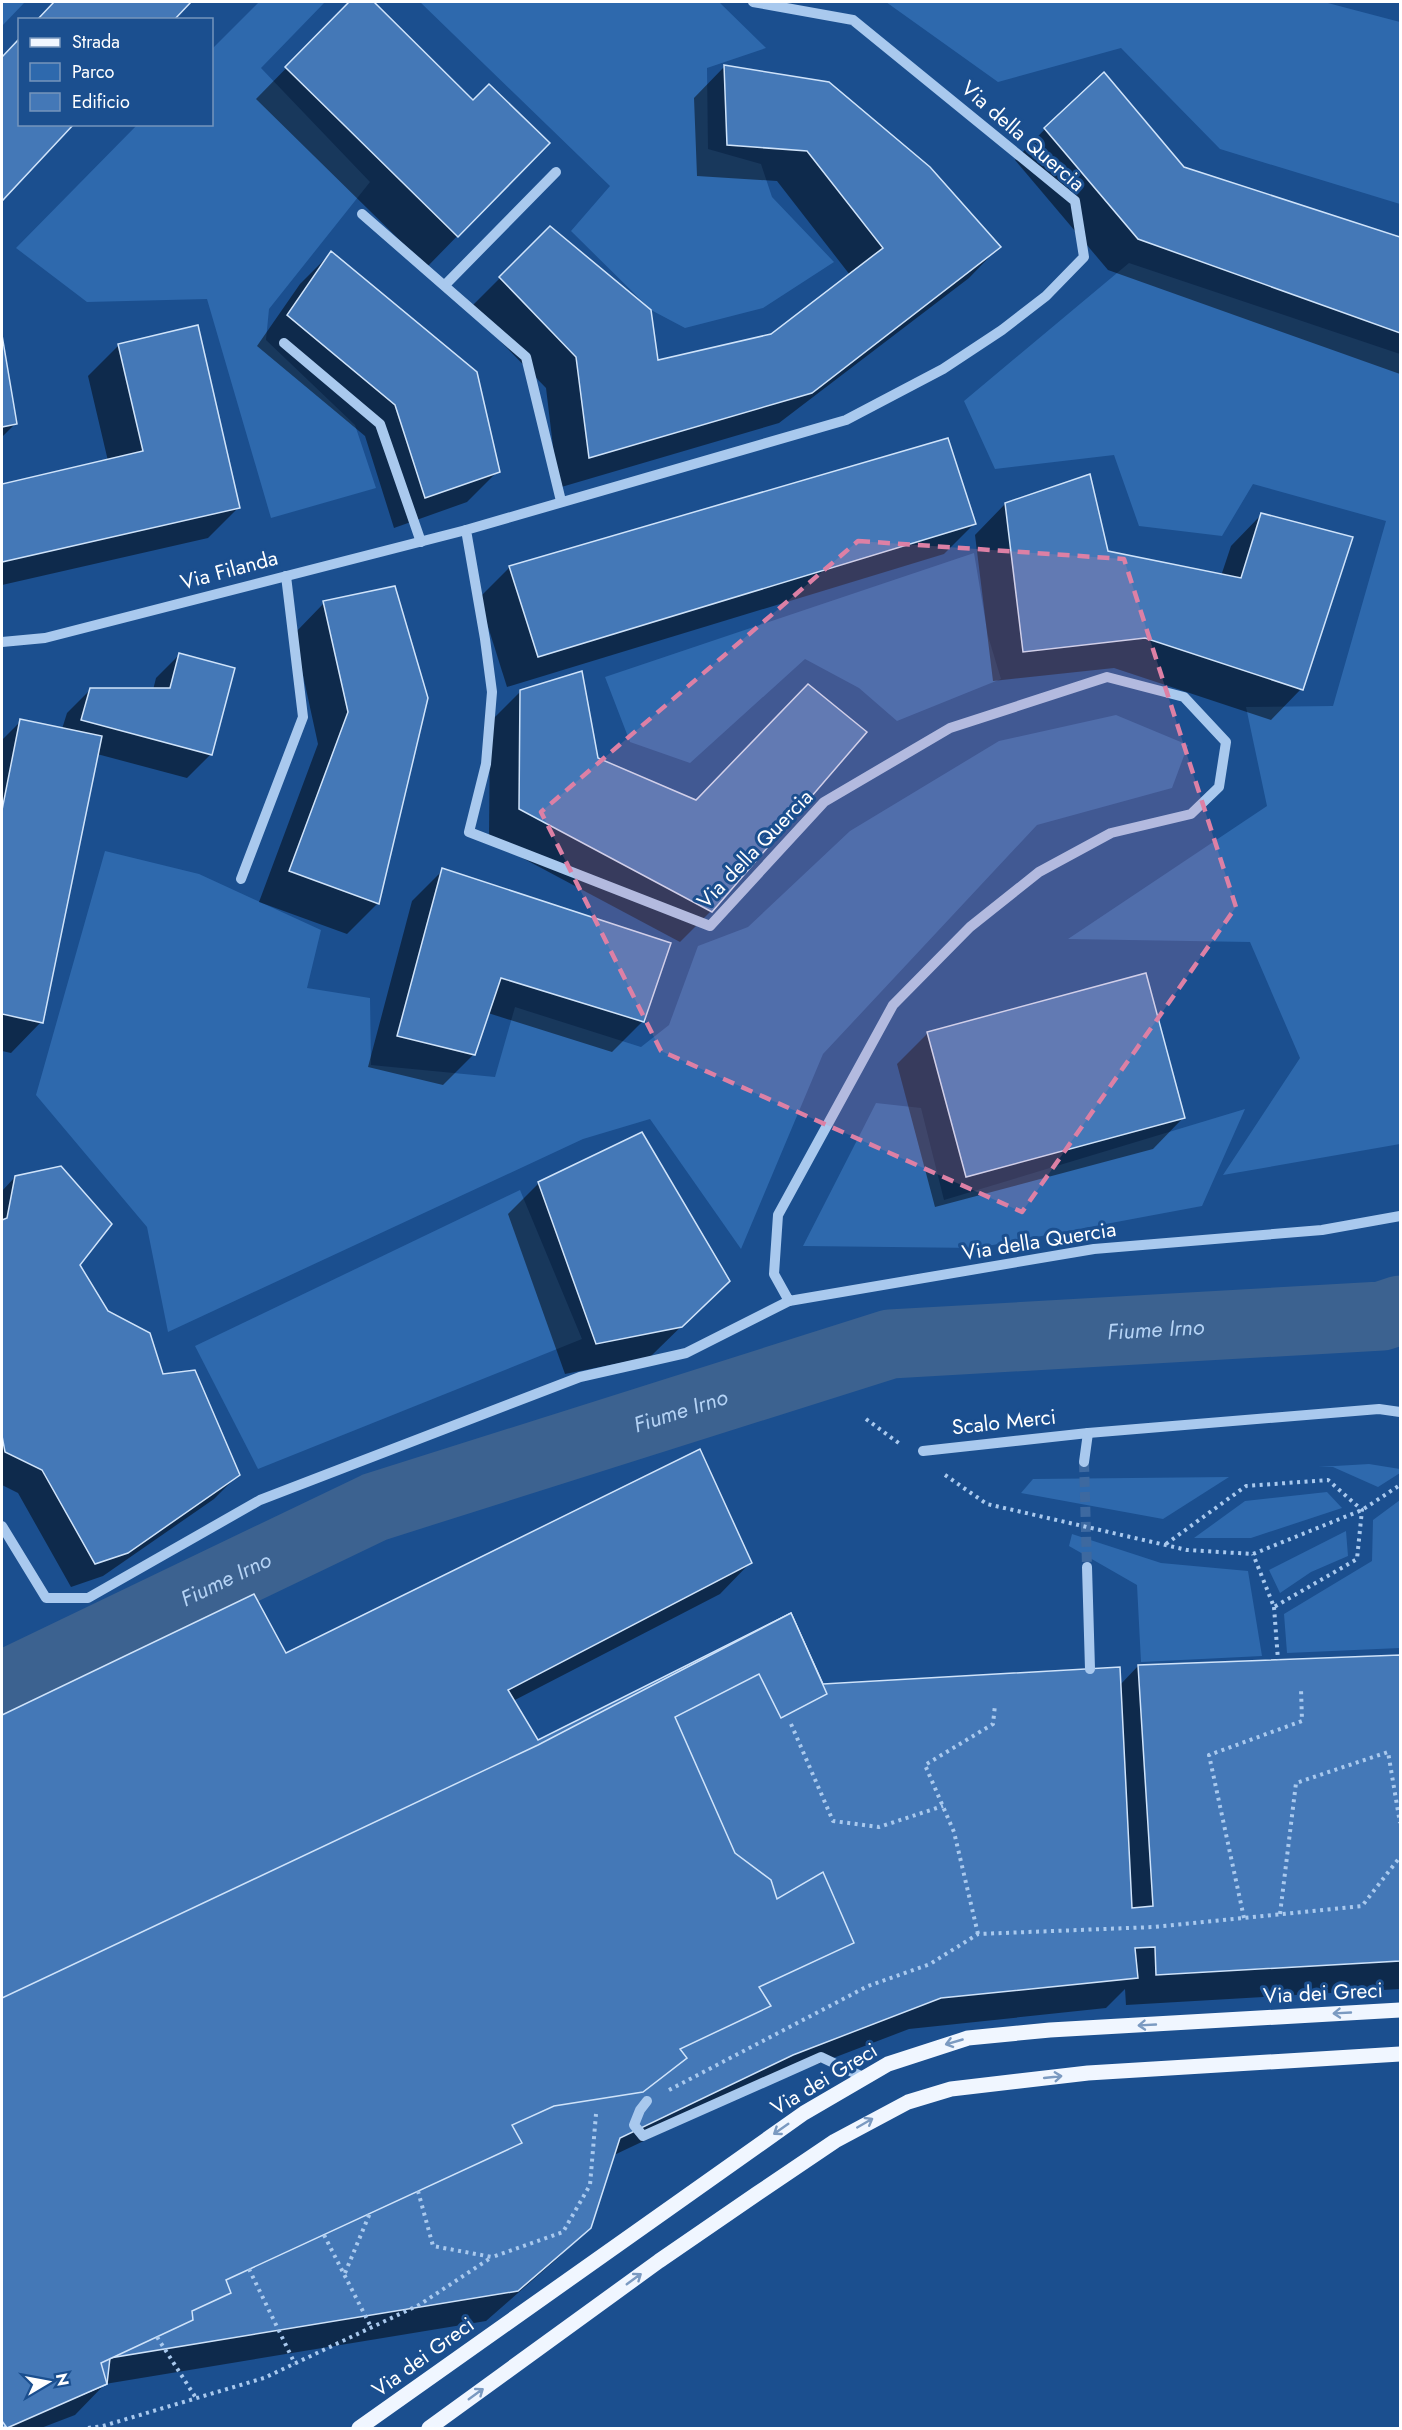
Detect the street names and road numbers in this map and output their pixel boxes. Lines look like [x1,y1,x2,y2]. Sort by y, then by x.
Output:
street label: Via della Quercia [954,74,1092,198]
street label: Via Filanda [177,543,281,597]
street label: Via della Quercia [690,783,820,915]
street label: Via della Quercia [960,1214,1118,1268]
street label: Scalo Merci [950,1402,1058,1442]
street label: Via dei Greci [1262,1975,1384,2011]
street label: Via dei Greci [765,2035,883,2123]
street label: Via dei Greci [366,2310,480,2404]

